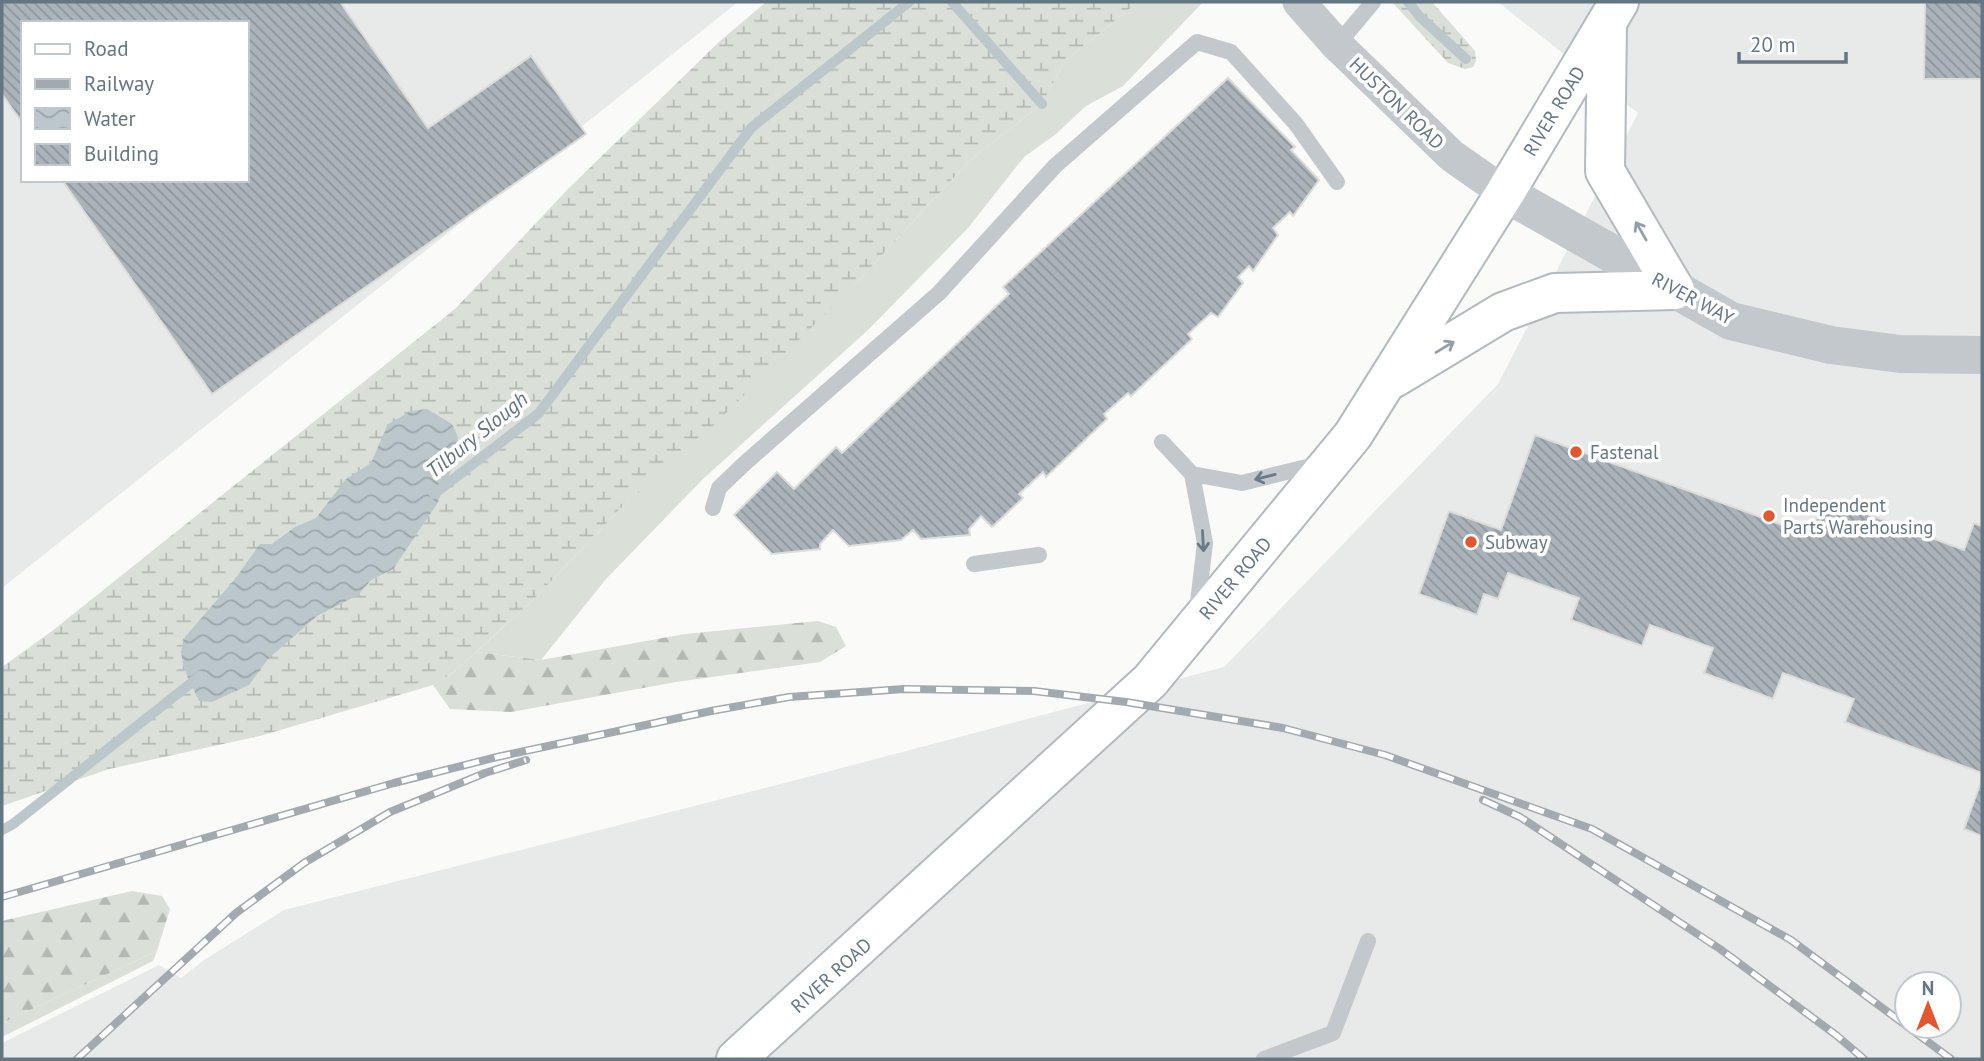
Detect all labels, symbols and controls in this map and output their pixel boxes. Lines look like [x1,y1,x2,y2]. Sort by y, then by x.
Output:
legend [21,21,248,182]
scale bar [1739,21,1846,65]
text: 20 m [1750,31,1796,58]
text: Road [84,35,128,62]
street label: HUSTON ROAD [1345,52,1449,154]
street label: RIVER ROAD [1518,62,1590,160]
text: Railway [84,70,154,97]
text: Water [84,105,136,132]
text: Building [84,140,159,167]
one-way arrow [1634,222,1648,242]
street label: RIVER WAY [1648,266,1738,330]
one-way arrow [1435,340,1455,354]
water label: Tilbury Slough [420,385,533,484]
place label: Fastenal [1590,440,1659,464]
marker: Fastenal [1568,444,1584,460]
one-way arrow [1254,471,1277,484]
place label: Independent Parts Warehousing [1783,493,1934,539]
marker: Independent Parts Warehousing [1761,508,1777,524]
one-way arrow [1197,529,1210,552]
place label: Subway [1485,530,1548,554]
street label: RIVER ROAD [1193,532,1277,624]
marker: Subway [1463,534,1479,550]
street label: RIVER ROAD [786,932,876,1018]
north arrow [1893,970,1963,1040]
text: N [1922,976,1934,1000]

